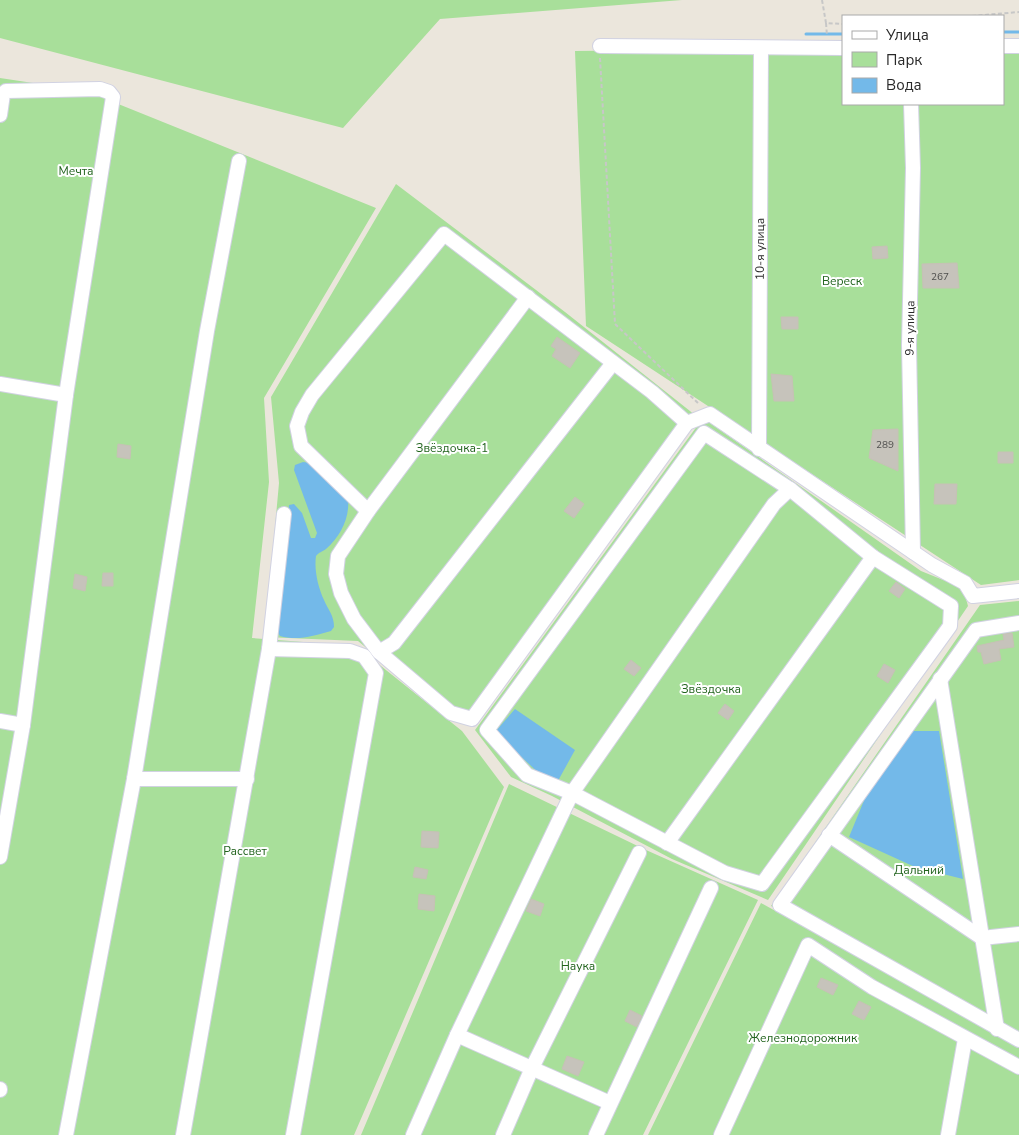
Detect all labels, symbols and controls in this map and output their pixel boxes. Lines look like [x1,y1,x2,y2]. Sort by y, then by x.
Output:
legend [842,15,1004,105]
text: Улица [885,25,929,45]
text: Парк [886,50,922,70]
text: Вода [886,75,922,95]
park label: Мечта [58,163,94,179]
street label: 10-я улица [752,218,768,280]
house number: 267 [931,270,949,284]
park label: Вереск [822,273,863,289]
street label: 9-я улица [902,300,918,356]
house number: 289 [876,438,894,452]
park label: Звёздочка-1 [416,440,488,456]
park label: Звёздочка [681,681,741,697]
park label: Рассвет [223,843,268,859]
park label: Дальний [894,862,944,878]
park label: Наука [561,958,595,974]
park label: Железнодорожник [749,1030,858,1046]

